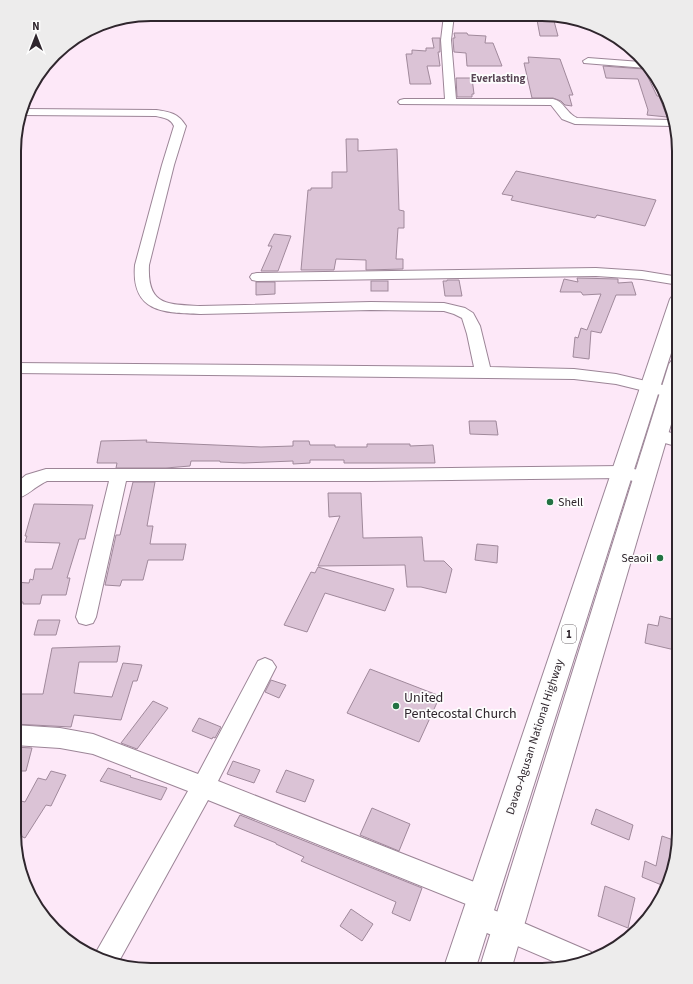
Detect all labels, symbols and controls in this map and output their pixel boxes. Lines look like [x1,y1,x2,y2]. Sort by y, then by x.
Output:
north arrow [16,16,56,56]
text: N [32,19,40,34]
district label: Everlasting [471,71,525,86]
place label: Shell [558,494,583,511]
marker: Shell [545,497,555,507]
place label: Seaoil [621,550,652,567]
marker: Seaoil [655,553,665,563]
road number: 1 [562,625,576,643]
street label: Davao-Agusan National Highway [502,656,568,817]
place label: United Pentecostal Church [404,688,517,724]
marker: United Pentecostal Church [391,701,401,711]

